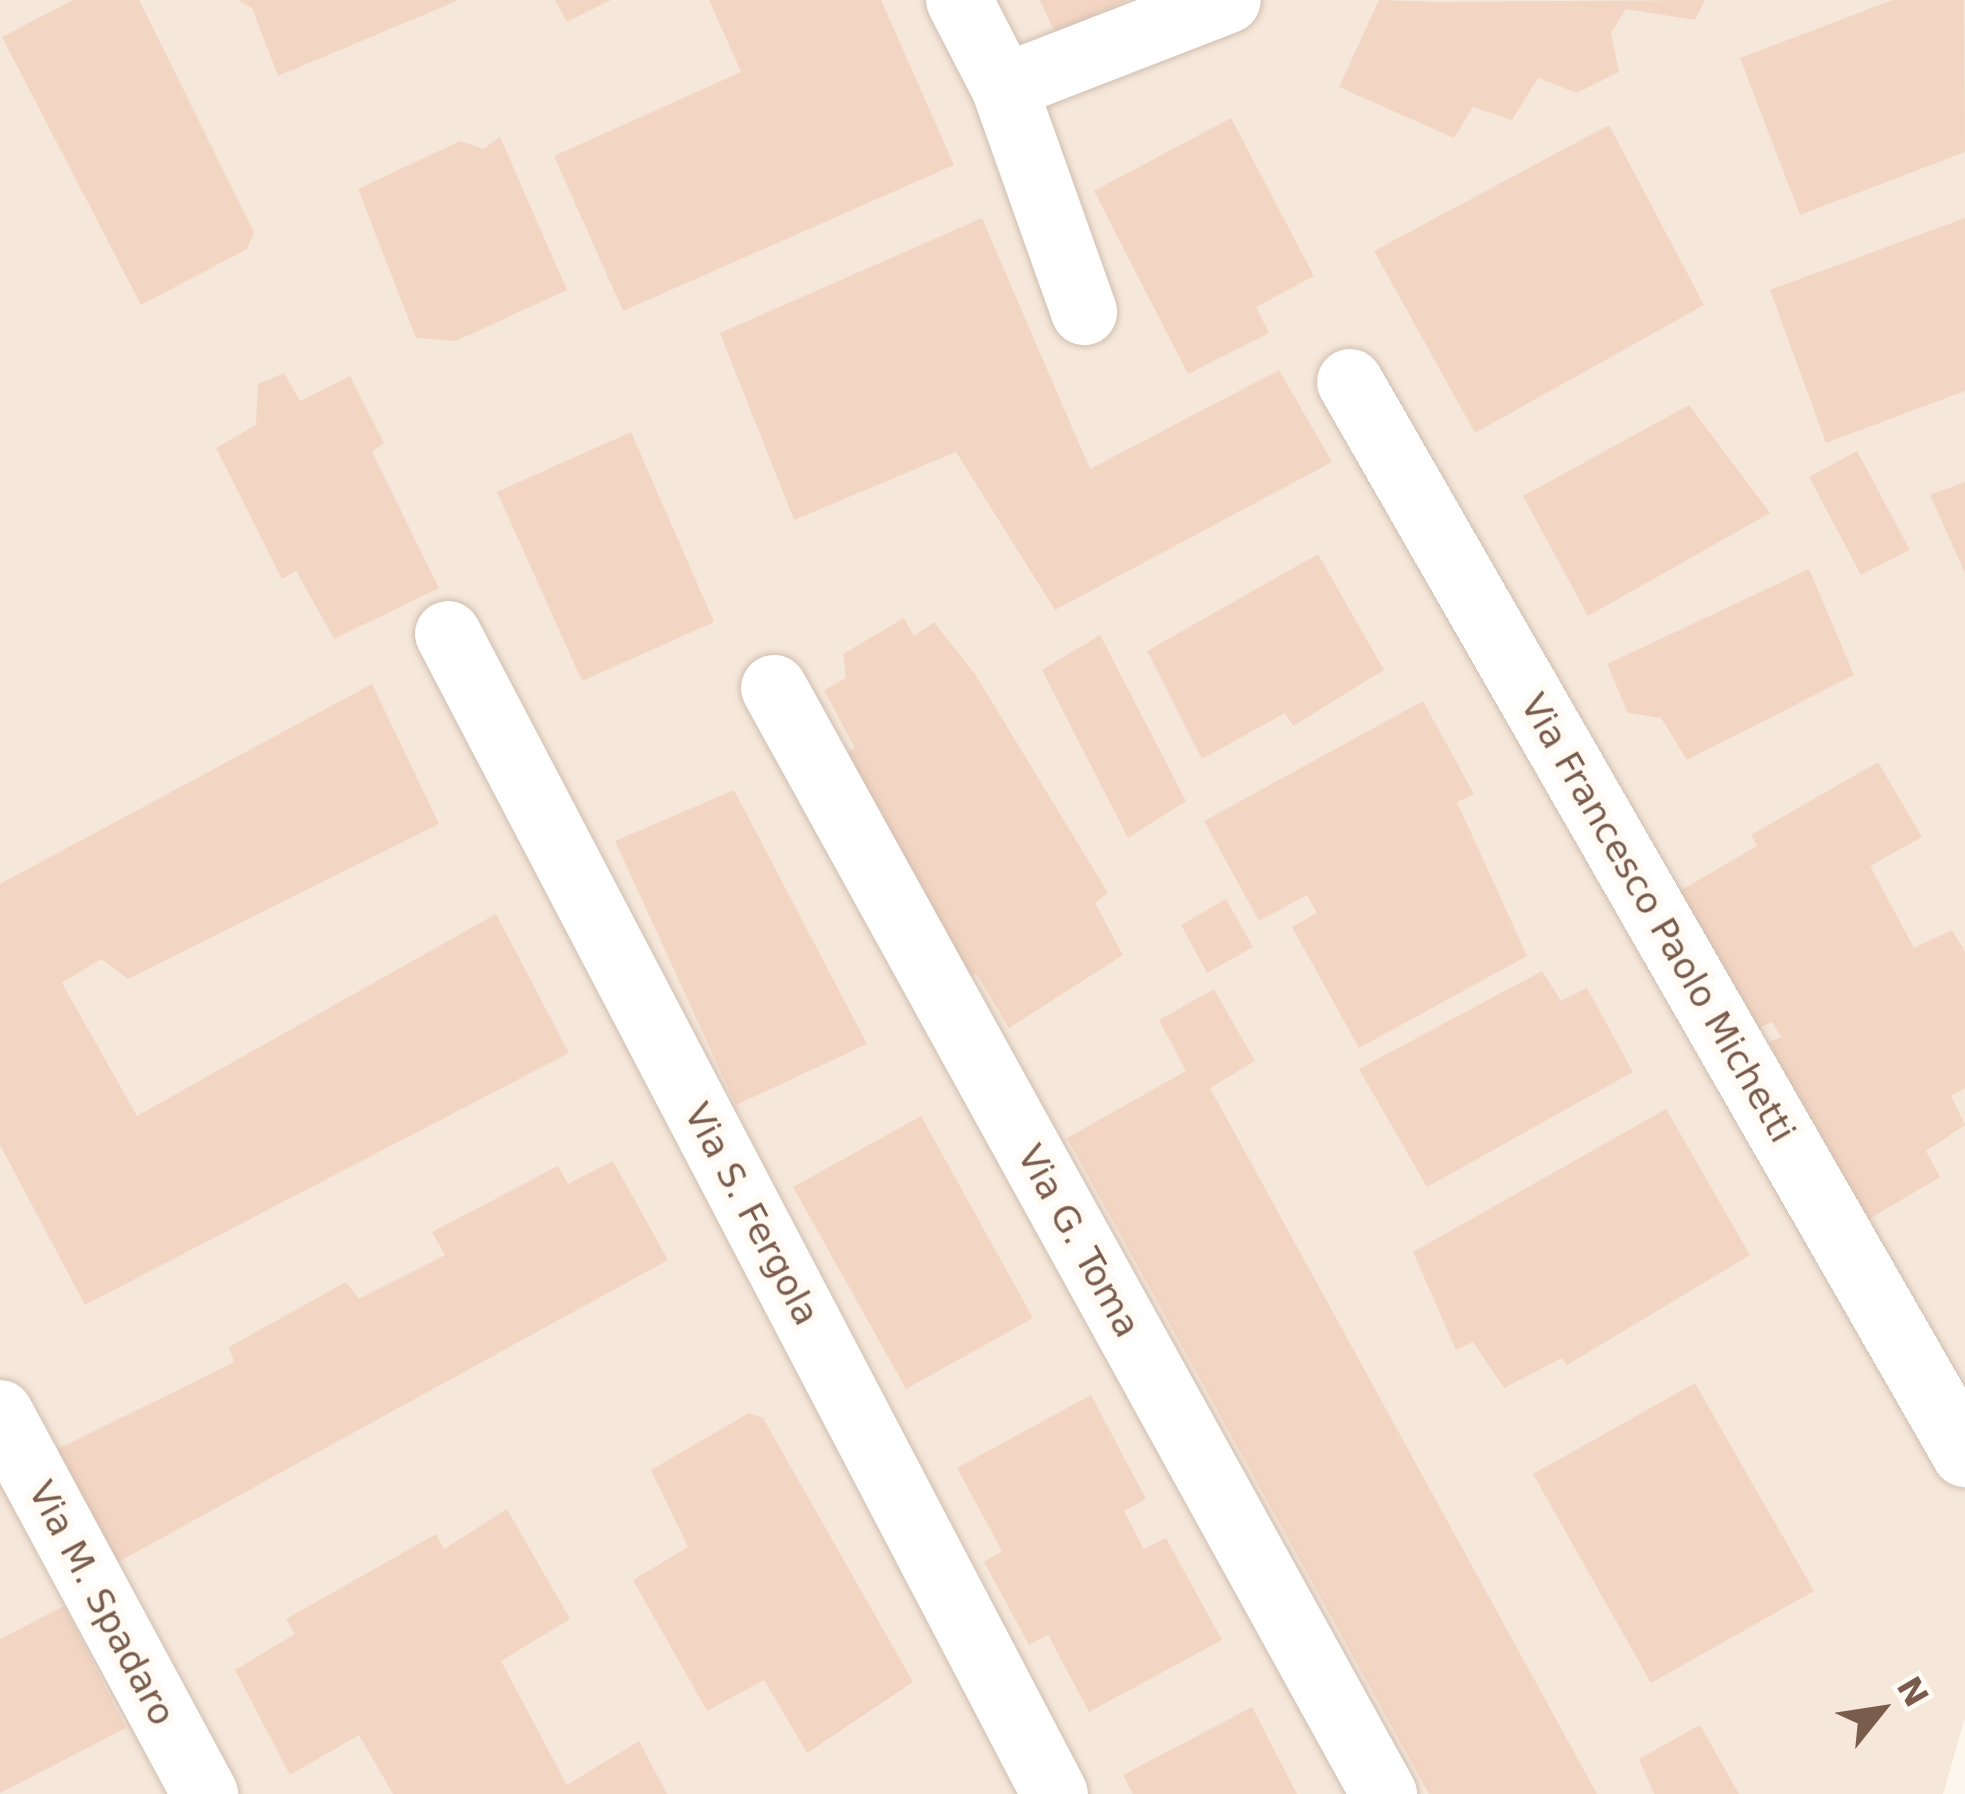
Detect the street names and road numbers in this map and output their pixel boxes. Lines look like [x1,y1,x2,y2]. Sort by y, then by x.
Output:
street label: Via Francesco Paolo Michetti [1512,686,1804,1150]
street label: Via S. Fergola [675,1096,829,1332]
street label: Via G. Toma [1008,1137,1150,1345]
street label: Via M. Spadaro [20,1474,184,1732]

